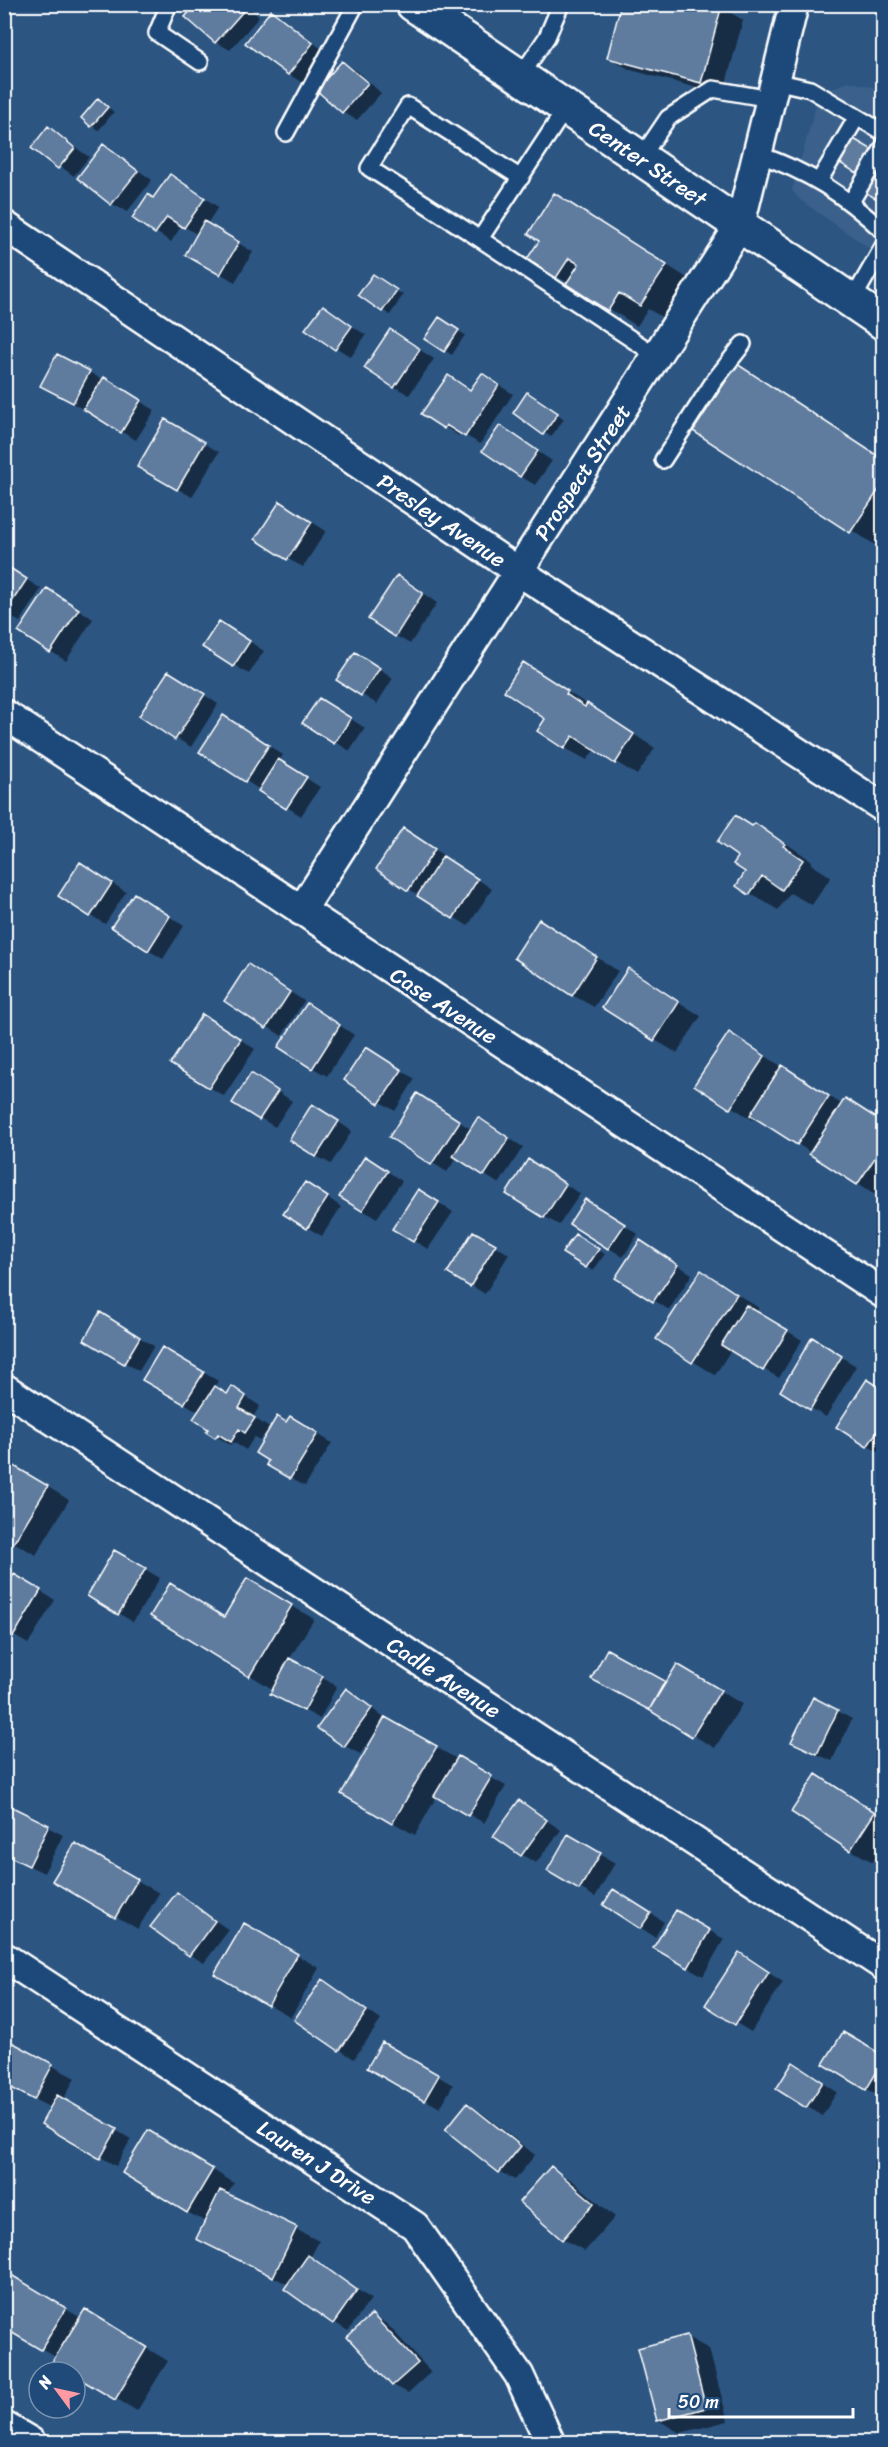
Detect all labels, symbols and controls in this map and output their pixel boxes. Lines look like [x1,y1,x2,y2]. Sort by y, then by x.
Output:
street label: Center Street [581,109,716,218]
street label: Prospect Street [523,396,642,549]
street label: Presley Avenue [369,463,514,578]
street label: Case Avenue [382,956,506,1055]
street label: Cadle Avenue [379,1626,509,1729]
street label: Lauren J Drive [249,2109,384,2216]
north arrow [27,2360,87,2420]
text: N [29,2369,61,2395]
scale bar [669,2381,854,2419]
text: 50 m [678,2386,719,2418]

